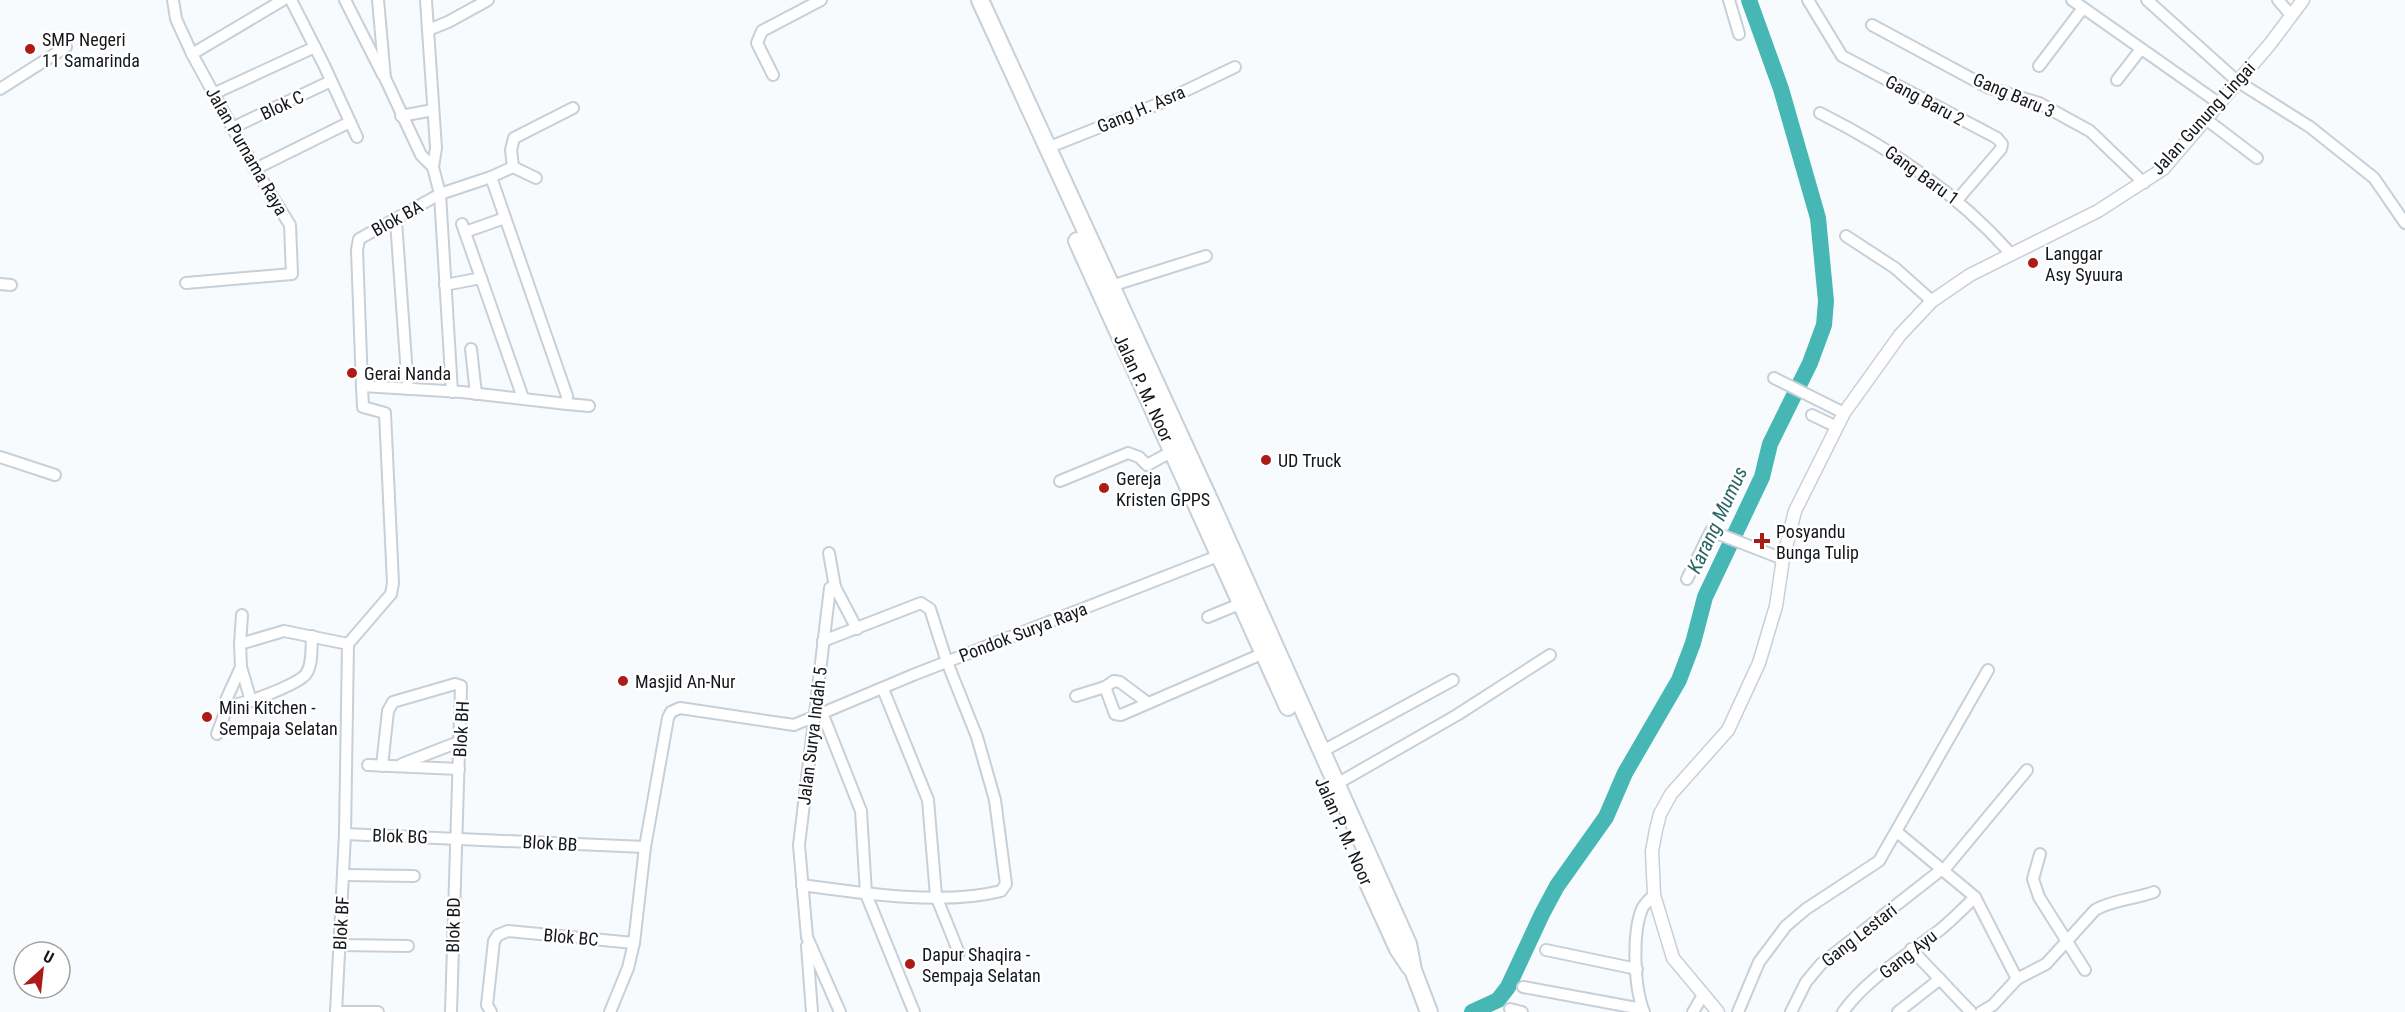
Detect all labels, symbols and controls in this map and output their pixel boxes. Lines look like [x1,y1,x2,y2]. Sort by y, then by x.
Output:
place label: SMP Negeri 11 Samarinda [42,29,140,71]
marker: SMP Negeri 11 Samarinda [23,42,37,56]
street label: Jalan Gunung Lingai [2147,57,2259,179]
street label: Gang Baru 3 [1970,68,2058,122]
street label: Gang Baru 2 [1882,70,1968,130]
street label: Gang H. Asra [1094,81,1188,137]
street label: Jalan Purnama Raya [202,83,292,219]
street label: Blok C [257,86,307,124]
street label: Gang Baru 1 [1881,141,1963,209]
street label: Blok BA [368,195,427,241]
place label: Langgar Asy Syuura [2045,243,2123,285]
marker: Langgar Asy Syuura [2026,256,2040,270]
street label: Jalan P. M. Noor [1110,331,1178,446]
place label: Gerai Nanda [364,363,451,384]
marker: Gerai Nanda [345,366,359,380]
place label: UD Truck [1278,450,1341,471]
marker: UD Truck [1259,453,1273,467]
water label: Karang Mumus [1682,463,1752,577]
place label: Gereja Kristen GPPS [1116,468,1210,510]
marker: Gereja Kristen GPPS [1097,481,1111,495]
place label: Posyandu Bunga Tulip [1776,521,1859,563]
marker: Posyandu Bunga Tulip [1753,532,1771,550]
street label: Pondok Surya Raya [956,598,1090,666]
street label: Jalan Surya Indah 5 [793,666,831,806]
place label: Masjid An-Nur [635,671,736,692]
marker: Masjid An-Nur [616,674,630,688]
place label: Mini Kitchen - Sempaja Selatan [219,697,338,739]
street label: Blok BH [449,700,473,758]
marker: Mini Kitchen - Sempaja Selatan [200,710,214,724]
street label: Jalan P. M. Noor [1311,774,1377,889]
street label: Blok BG [372,825,428,847]
street label: Blok BB [522,831,578,855]
street label: Blok BF [329,895,353,950]
street label: Blok BD [442,897,464,953]
street label: Gang Lestari [1817,899,1901,971]
street label: Blok BC [543,924,599,950]
street label: Gang Ayu [1875,925,1941,983]
north arrow [12,940,72,1000]
place label: Dapur Shaqira - Sempaja Selatan [922,944,1041,986]
text: U [40,947,57,968]
marker: Dapur Shaqira - Sempaja Selatan [903,957,917,971]

